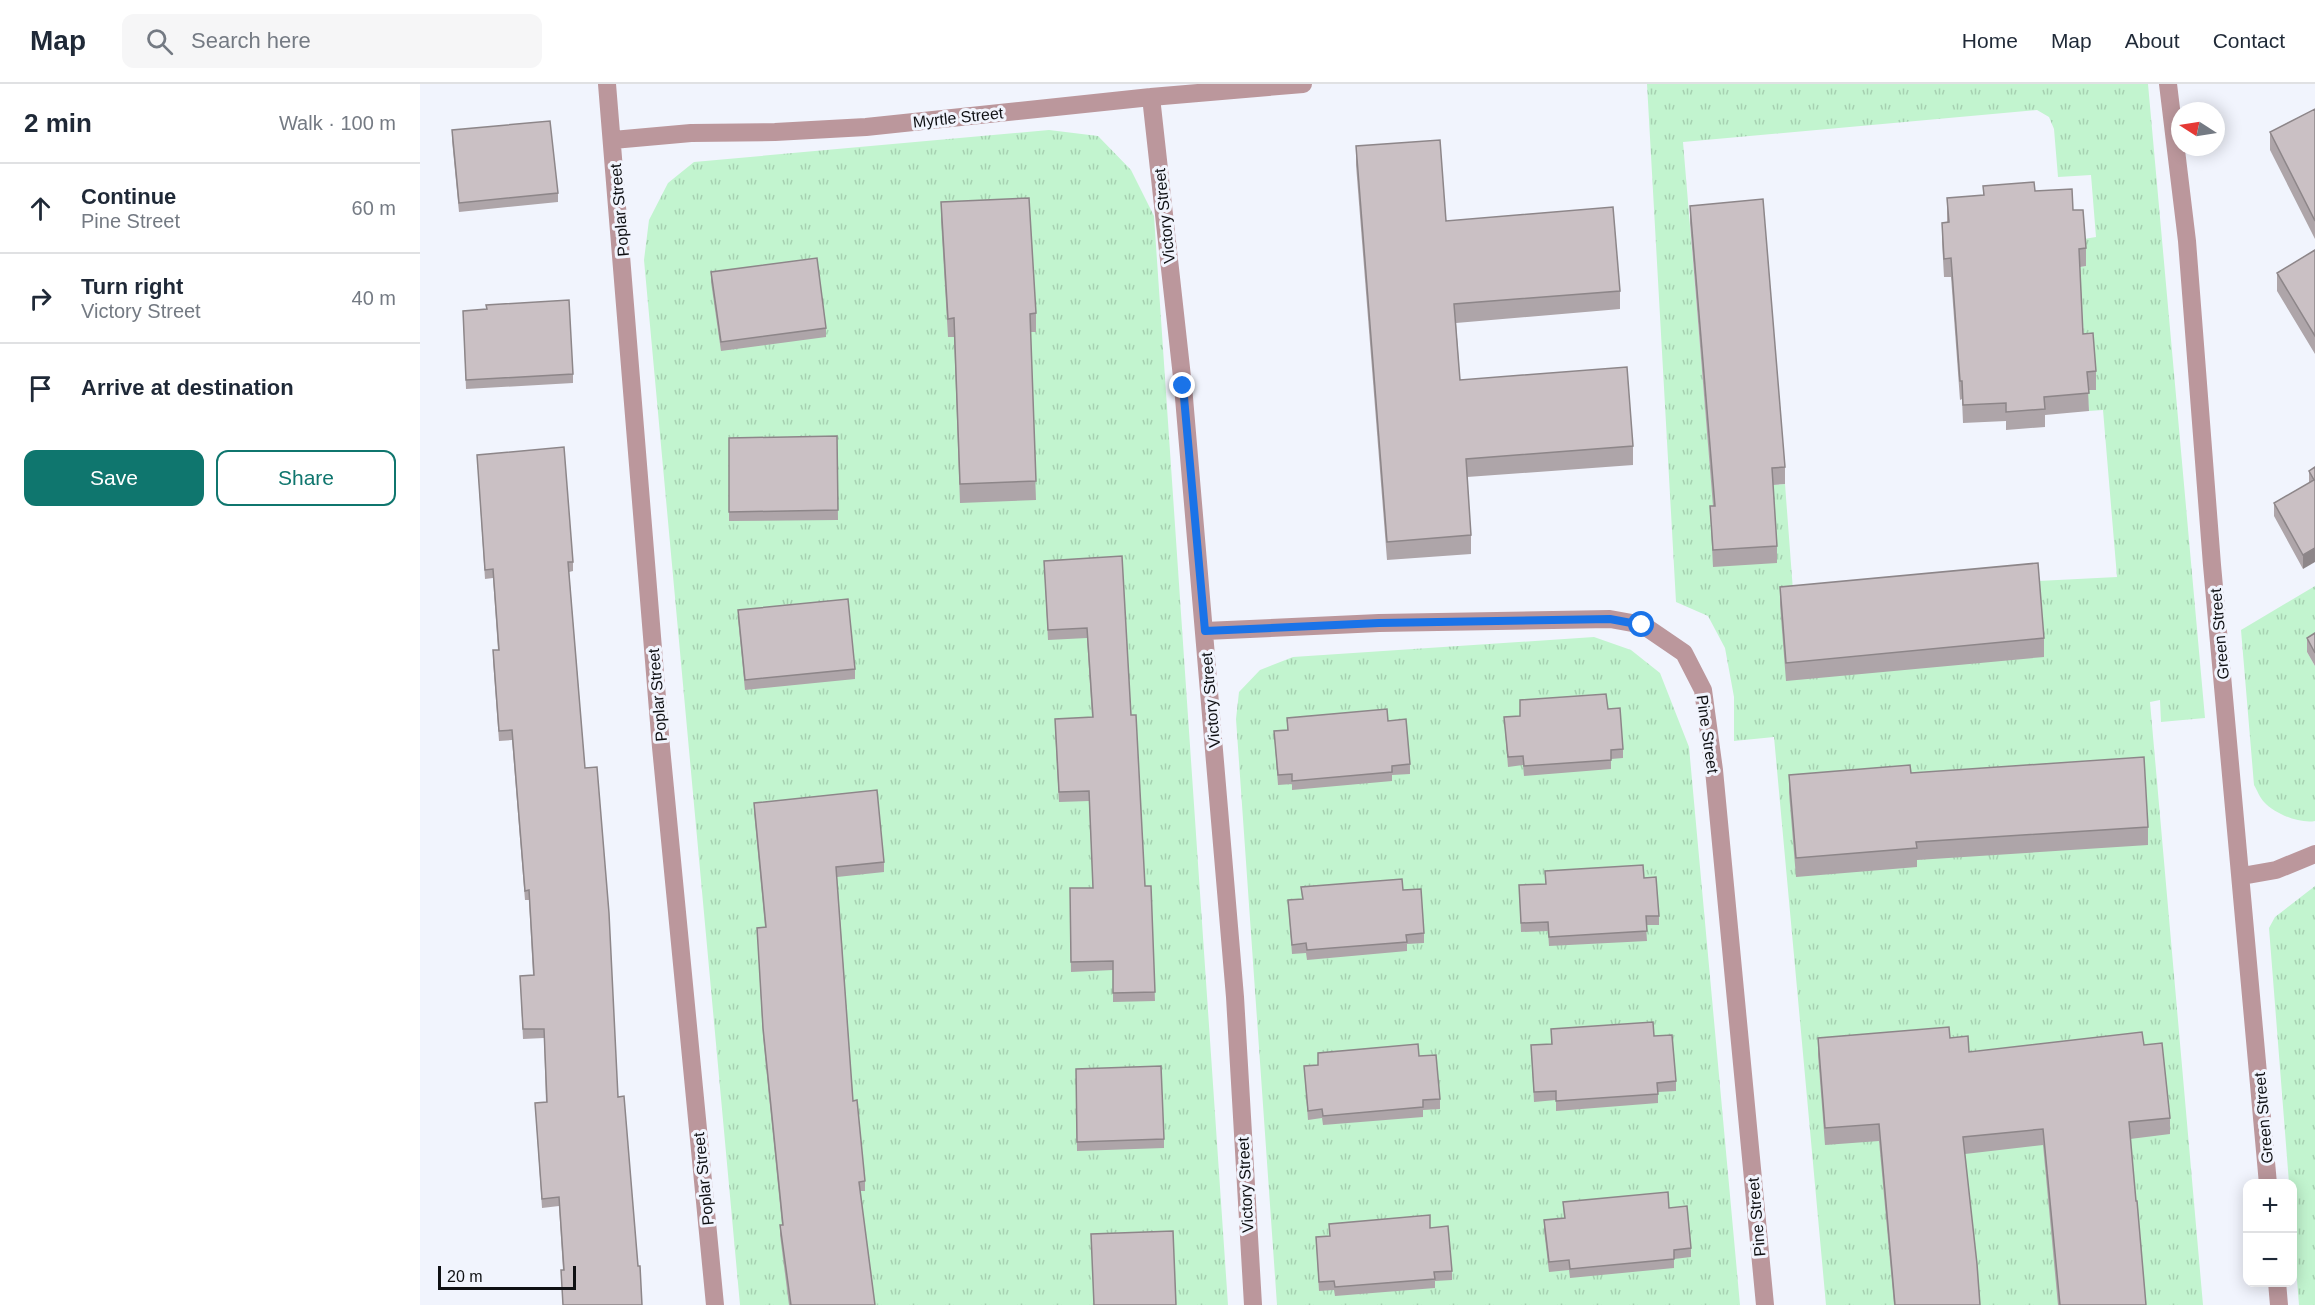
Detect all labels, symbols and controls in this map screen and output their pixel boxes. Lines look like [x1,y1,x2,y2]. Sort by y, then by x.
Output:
search box [122,14,542,68]
text: Map [30,25,86,56]
icon: search [143,25,176,58]
text: Search here [191,28,311,53]
text: Home [1962,29,2018,52]
text: Map [2051,29,2092,52]
text: About [2125,29,2180,52]
text: Contact [2213,29,2285,52]
north arrow [2171,102,2225,156]
street label: Myrtle Street [912,104,1005,131]
text: 2 min [24,108,92,138]
text: Walk · 100 m [279,112,396,134]
street label: Poplar Street [607,162,632,257]
street label: Victory Street [1151,167,1178,264]
text: Continue [81,184,176,209]
icon: ahead [24,192,57,225]
text: 60 m [352,197,396,219]
text: Pine Street [81,210,180,232]
text: Turn right [81,274,183,299]
icon: right [24,282,57,315]
text: 40 m [352,287,396,309]
text: Victory Street [81,300,201,322]
icon: arrive [24,372,57,405]
route end [1169,372,1195,398]
text: Arrive at destination [81,375,294,400]
button: Save [24,450,204,506]
button: Share [216,450,396,506]
street label: Green Street [2207,587,2232,680]
route start [1628,611,1654,637]
street label: Poplar Street [645,647,670,742]
street label: Victory Street [1198,651,1223,748]
street label: Pine Street [1694,694,1722,775]
street label: Green Street [2251,1071,2276,1164]
street label: Poplar Street [690,1131,717,1226]
street label: Victory Street [1234,1136,1256,1233]
street label: Pine Street [1745,1176,1768,1257]
map controls [2243,1179,2297,1287]
button: + [2243,1179,2297,1233]
button: − [2243,1233,2297,1287]
scale bar [438,1263,576,1290]
text: 20 m [447,1268,483,1285]

